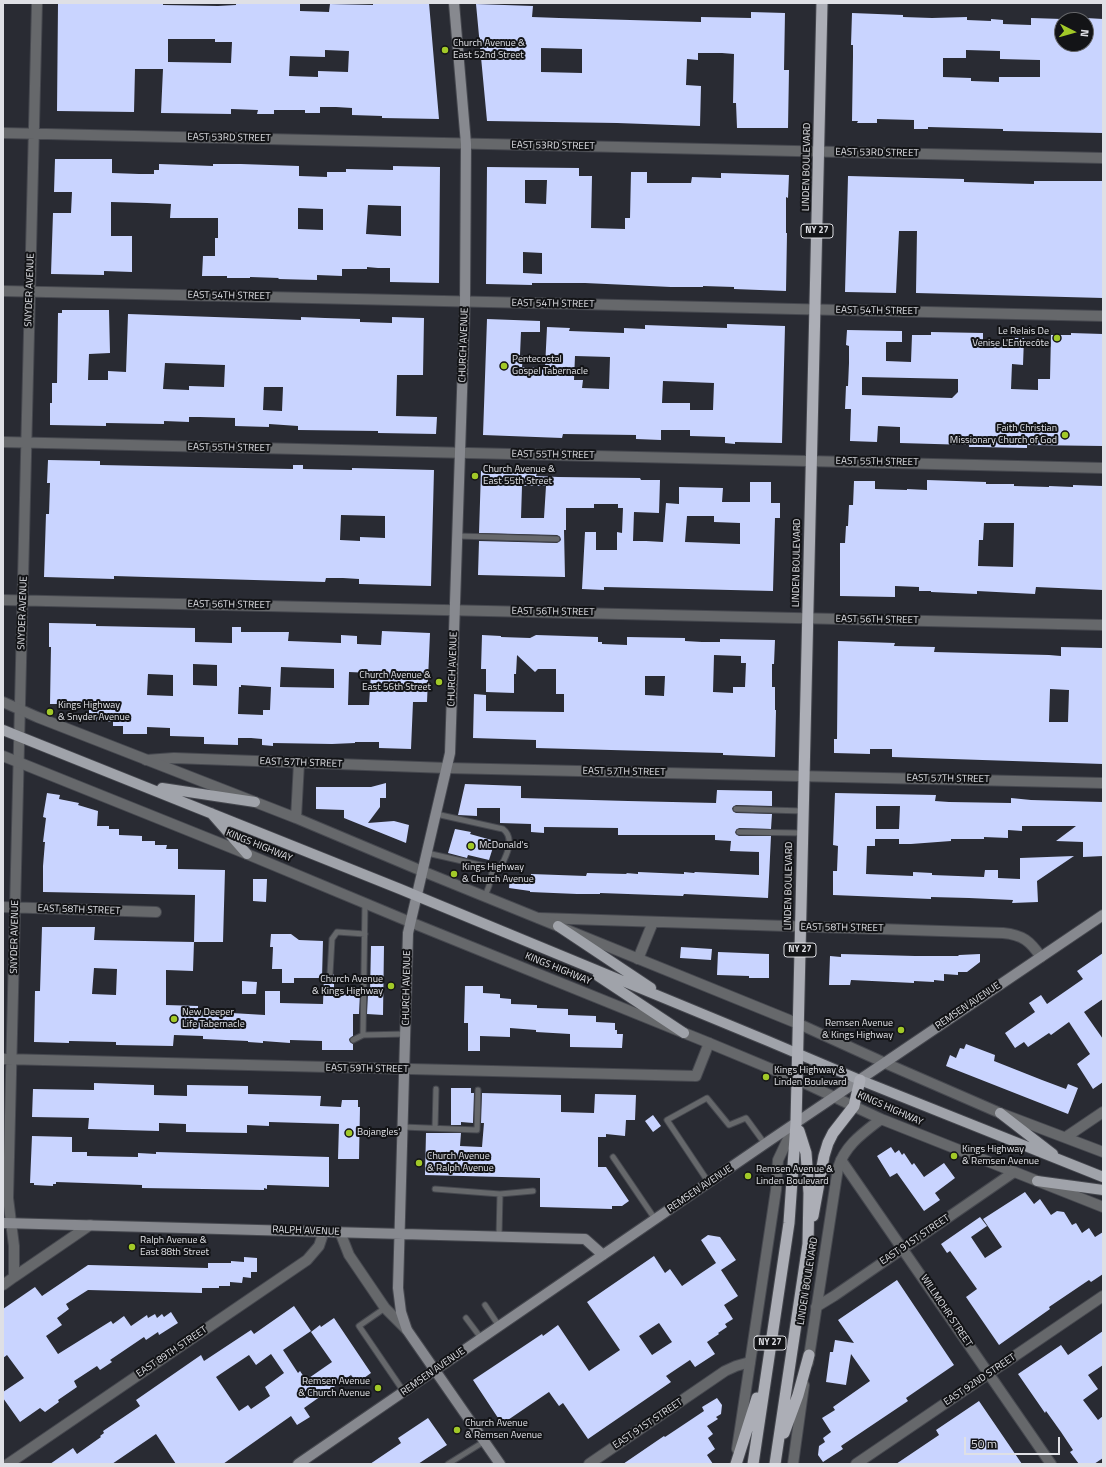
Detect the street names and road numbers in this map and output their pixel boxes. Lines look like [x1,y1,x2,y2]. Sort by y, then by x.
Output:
street label: LINDEN BOULEVARD [800,123,814,211]
street label: EAST 53RD STREET [187,131,271,145]
street label: EAST 53RD STREET [511,139,595,153]
street label: EAST 53RD STREET [835,146,919,160]
road number: NY 27 [801,224,833,238]
street label: SNYDER AVENUE [23,253,37,327]
street label: EAST 54TH STREET [187,289,271,303]
street label: EAST 54TH STREET [511,297,595,311]
street label: EAST 54TH STREET [835,304,919,318]
street label: CHURCH AVENUE [457,307,471,383]
street label: EAST 55TH STREET [187,441,271,455]
street label: EAST 55TH STREET [511,448,595,462]
street label: EAST 55TH STREET [835,455,919,469]
street label: LINDEN BOULEVARD [790,519,804,607]
street label: SNYDER AVENUE [16,576,30,650]
street label: EAST 56TH STREET [187,598,271,612]
street label: EAST 56TH STREET [511,605,595,619]
street label: EAST 56TH STREET [835,613,919,627]
street label: CHURCH AVENUE [446,631,460,707]
street label: EAST 57TH STREET [259,756,343,770]
street label: EAST 57TH STREET [582,765,666,779]
street label: EAST 57TH STREET [906,772,990,786]
street label: KINGS HIGHWAY [224,827,294,865]
street label: LINDEN BOULEVARD [782,842,796,930]
street label: SNYDER AVENUE [8,900,22,974]
street label: EAST 58TH STREET [37,903,121,917]
street label: EAST 58TH STREET [800,921,884,935]
road number: NY 27 [784,943,816,957]
street label: CHURCH AVENUE [400,950,414,1026]
street label: KINGS HIGHWAY [523,950,593,988]
street label: REMSEN AVENUE [933,980,1003,1032]
street label: EAST 59TH STREET [325,1062,409,1076]
street label: KINGS HIGHWAY [855,1089,925,1129]
street label: REMSEN AVENUE [665,1163,735,1215]
street label: EAST 91ST STREET [878,1212,952,1268]
street label: RALPH AVENUE [272,1224,340,1238]
street label: LINDEN BOULEVARD [795,1236,821,1326]
street label: WILLMOHR STREET [917,1273,975,1349]
street label: EAST 89TH STREET [134,1324,210,1380]
road number: NY 27 [754,1336,786,1350]
street label: REMSEN AVENUE [399,1345,467,1399]
street label: EAST 92ND STREET [942,1352,1018,1408]
street label: EAST 91ST STREET [611,1396,685,1452]

